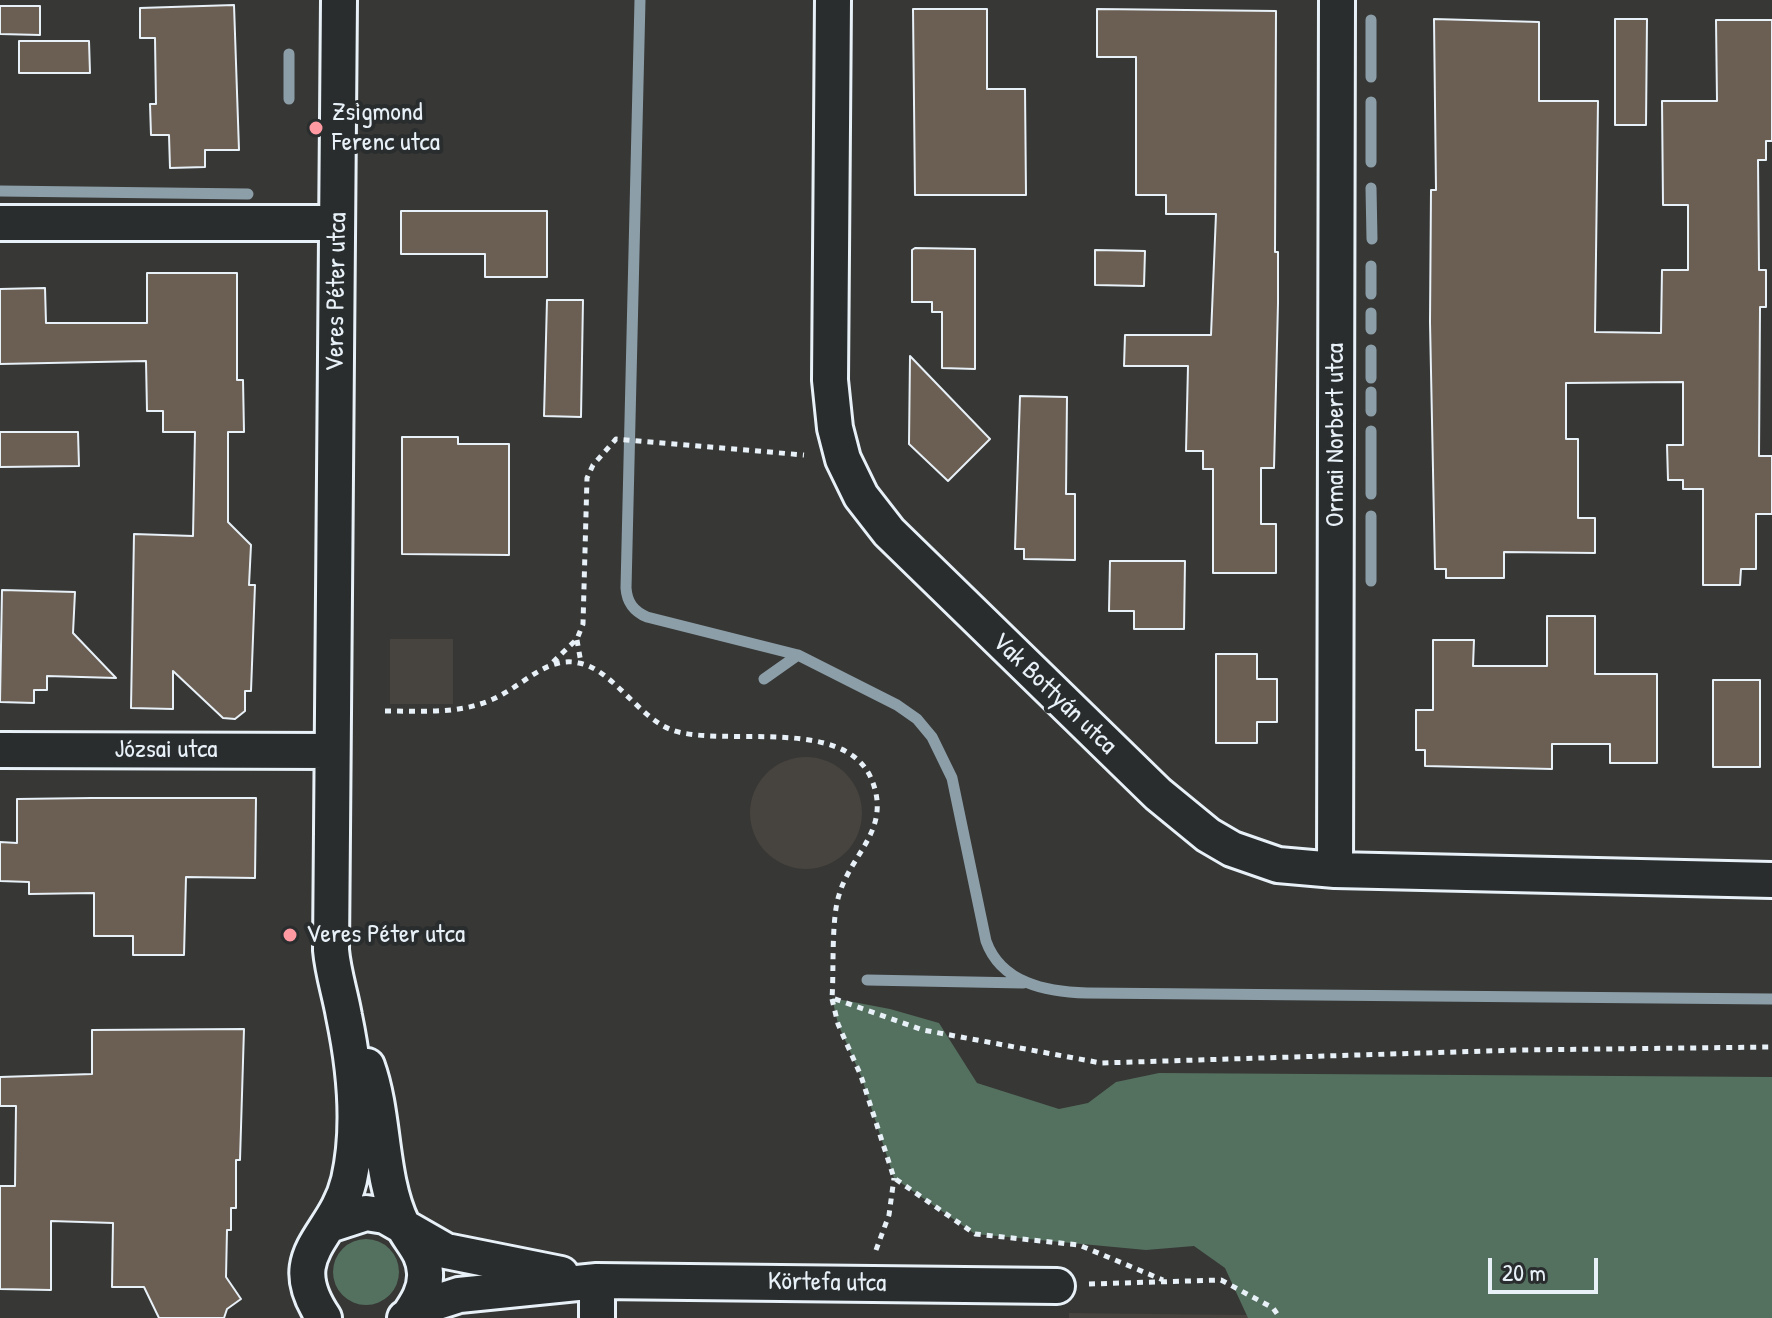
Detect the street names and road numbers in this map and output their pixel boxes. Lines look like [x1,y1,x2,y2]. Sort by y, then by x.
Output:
street label: Veres Péter utca [320,212,354,372]
street label: Ormai Norbert utca [1320,343,1352,527]
street label: Vak Bottyán utca [985,627,1123,761]
street label: Józsai utca [115,734,217,766]
street label: Körtefa utca [767,1266,887,1300]

